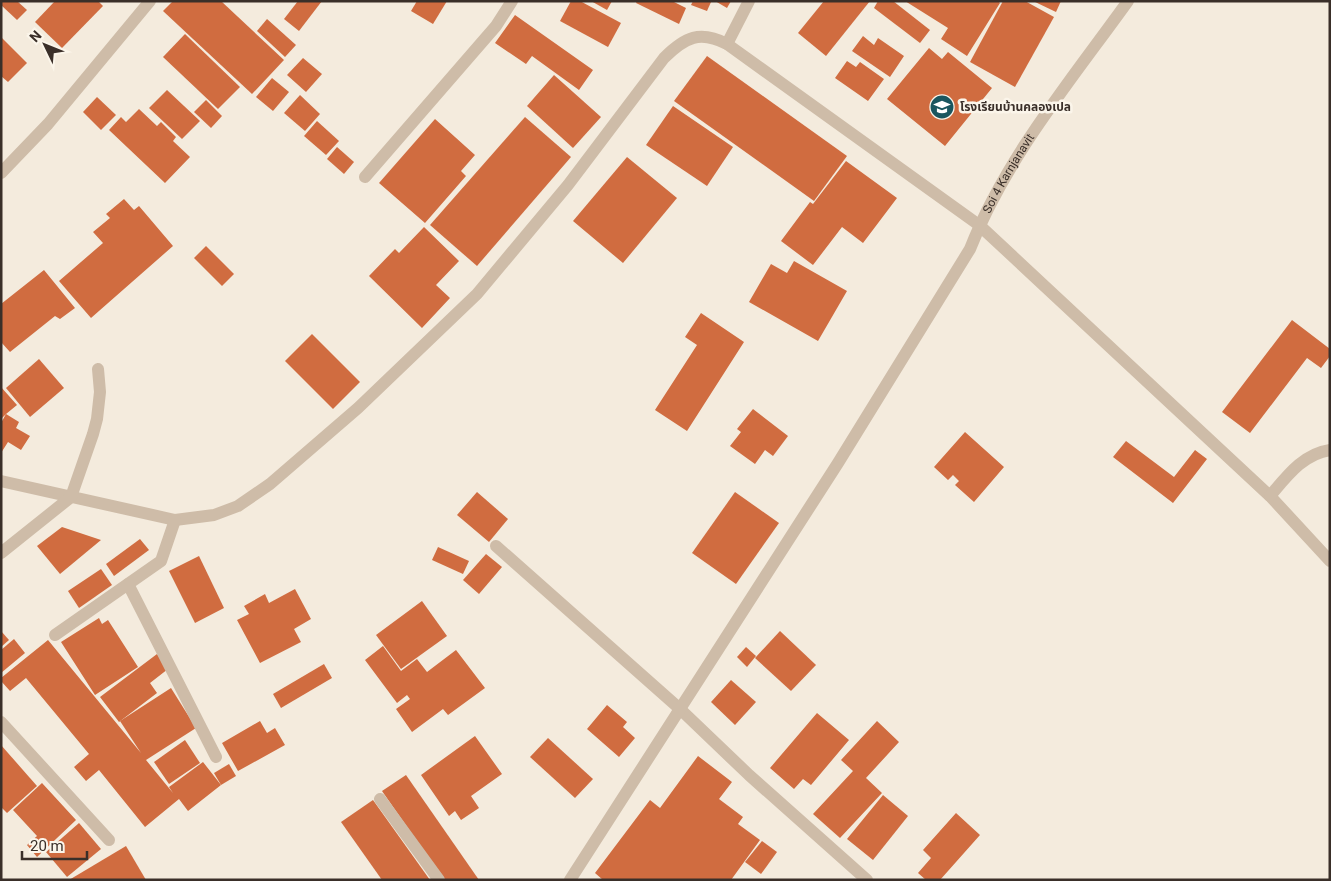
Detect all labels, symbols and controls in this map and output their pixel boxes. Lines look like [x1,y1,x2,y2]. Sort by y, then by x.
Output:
north arrow [20,20,70,70]
text: N [26,27,45,45]
school or university icon: โรงเรียนบ้านคลองเปล [929,94,955,120]
place label: โรงเรียนบ้านคลองเปล [960,100,1071,114]
street label: Soi 4 Karnjanavit [980,131,1037,215]
scale bar [22,828,88,860]
text: 20 m [30,837,64,855]

